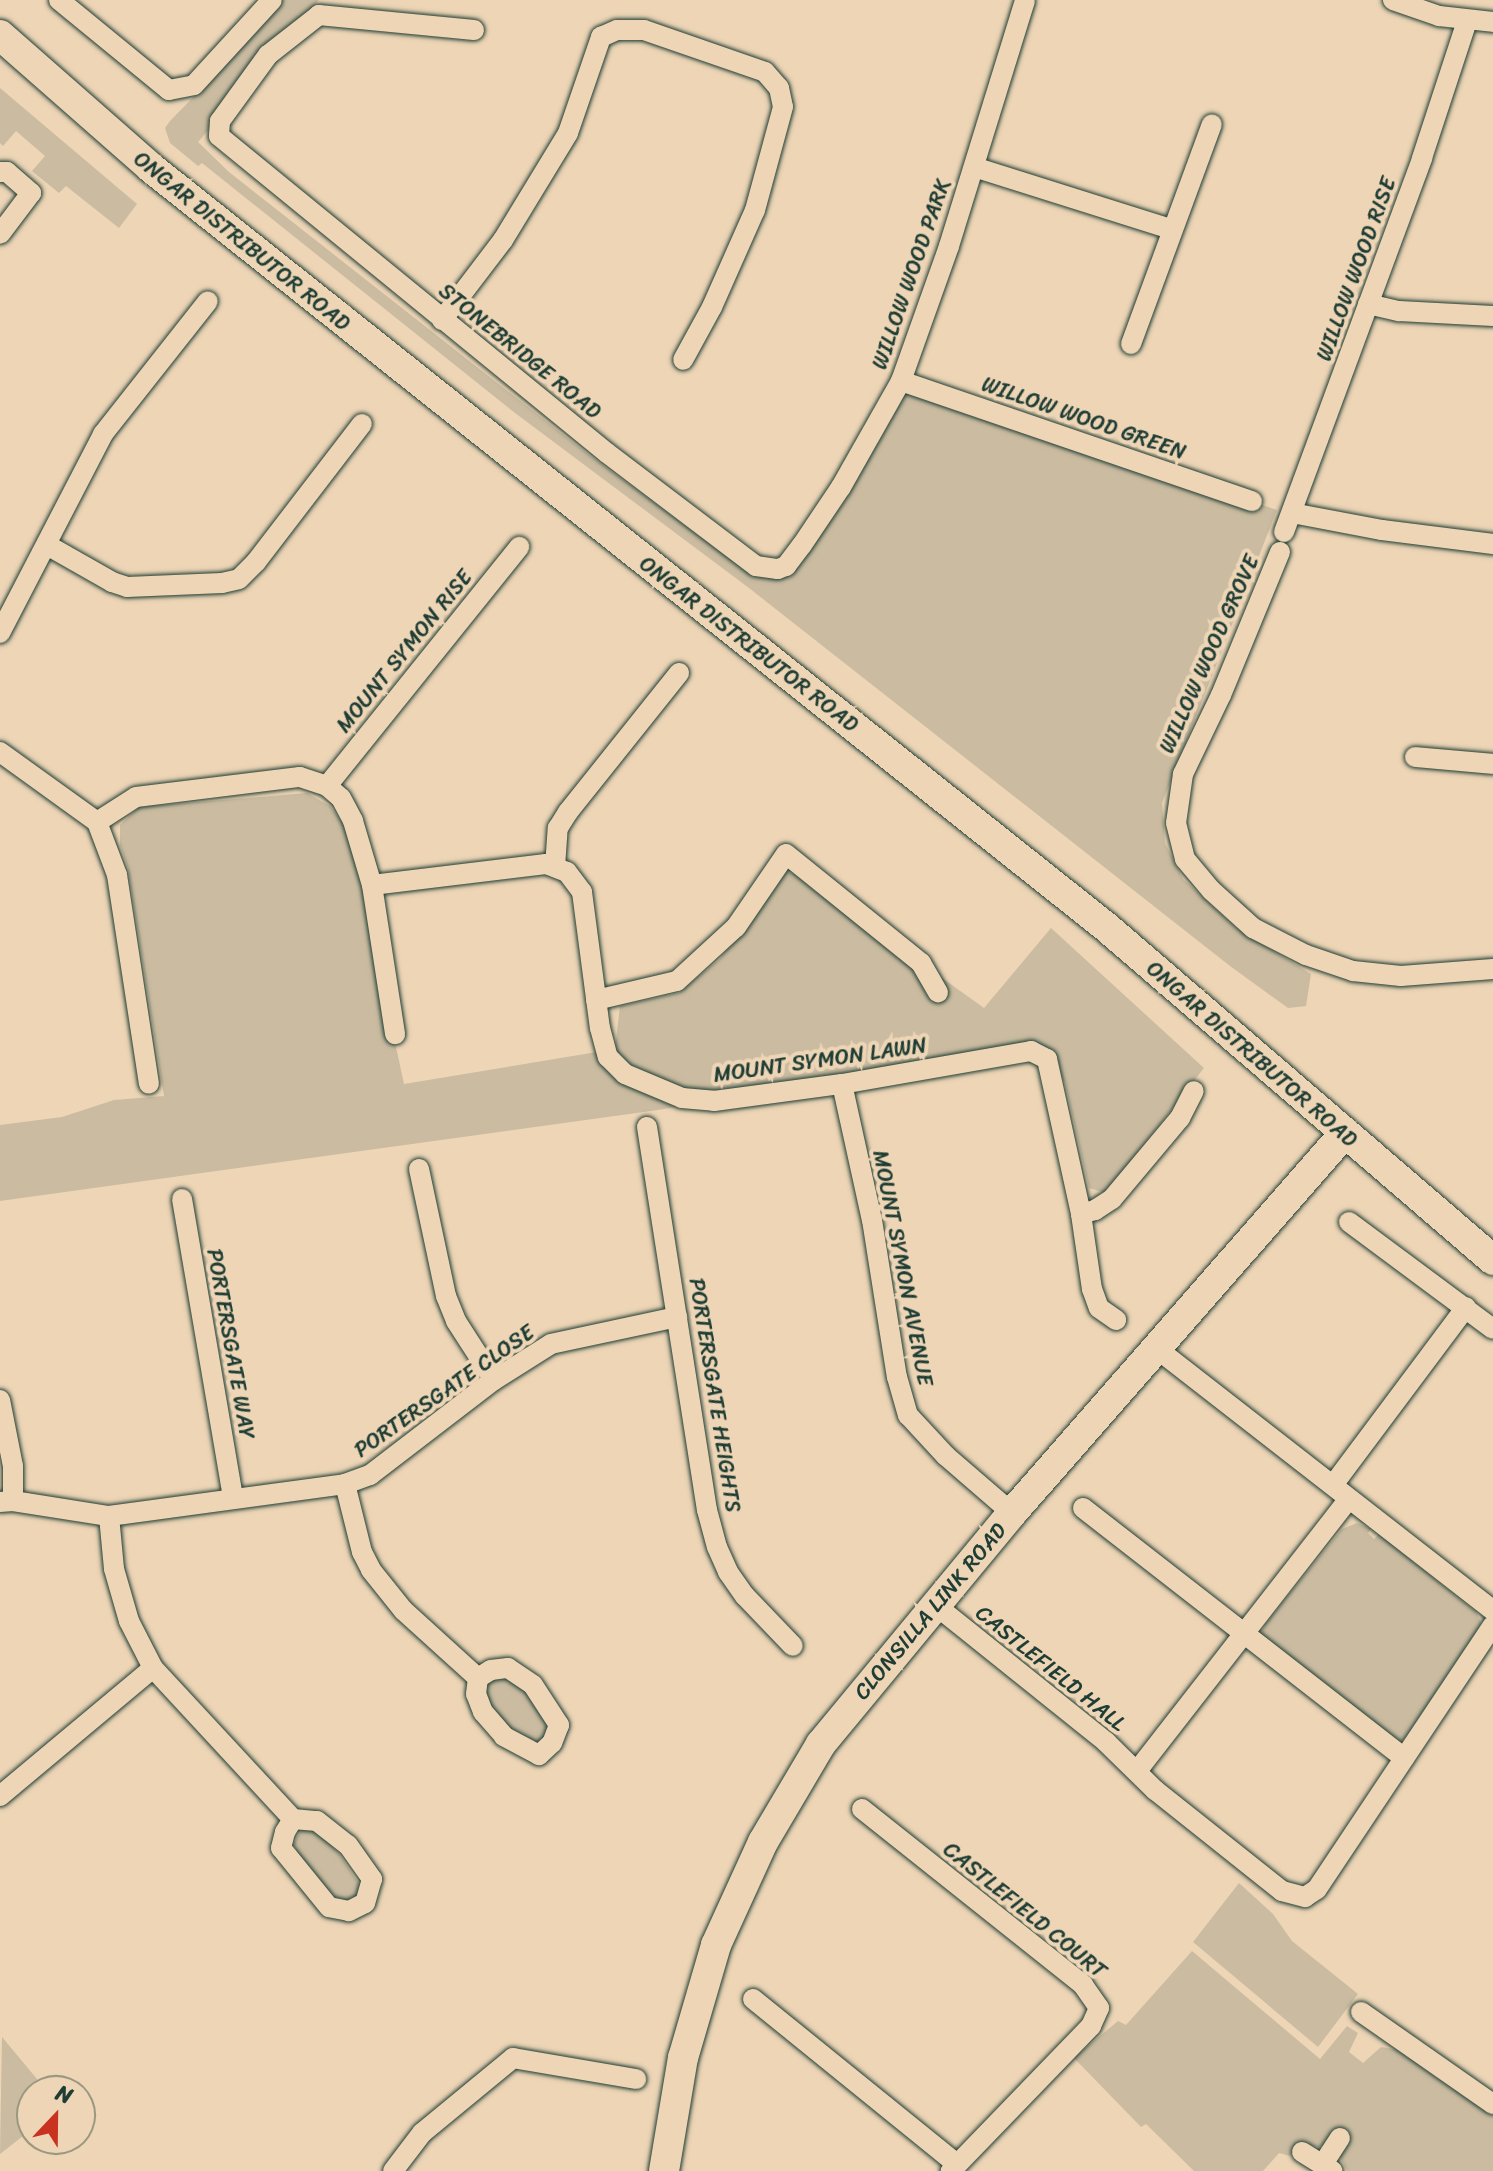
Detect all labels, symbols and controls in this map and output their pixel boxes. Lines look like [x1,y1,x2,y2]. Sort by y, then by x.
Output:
street label: ONGAR DISTRIBUTOR ROAD [129,146,355,336]
street label: WILLOW WOOD RISE [1310,173,1402,365]
street label: WILLOW WOOD PARK [866,175,956,373]
street label: STONEBRIDGE ROAD [433,277,607,425]
street label: WILLOW WOOD GREEN [978,371,1190,465]
street label: ONGAR DISTRIBUTOR ROAD [634,550,864,738]
street label: WILLOW WOOD GROVE [1153,551,1265,757]
street label: MOUNT SYMON RISE [329,563,479,739]
street label: ONGAR DISTRIBUTOR ROAD [1141,955,1363,1153]
street label: MOUNT SYMON LAWN [712,1032,928,1088]
street label: MOUNT SYMON AVENUE [867,1148,939,1388]
street label: PORTERSGATE WAY [201,1248,261,1440]
street label: PORTERSGATE HEIGHTS [683,1275,747,1515]
street label: PORTERSGATE CLOSE [350,1320,538,1462]
street label: CLONSILLA LINK ROAD [848,1517,1012,1705]
street label: CASTLEFIELD HALL [971,1599,1131,1737]
street label: CASTLEFIELD COURT [938,1836,1112,1984]
text: N [50,2073,79,2115]
north arrow [16,2075,96,2155]

